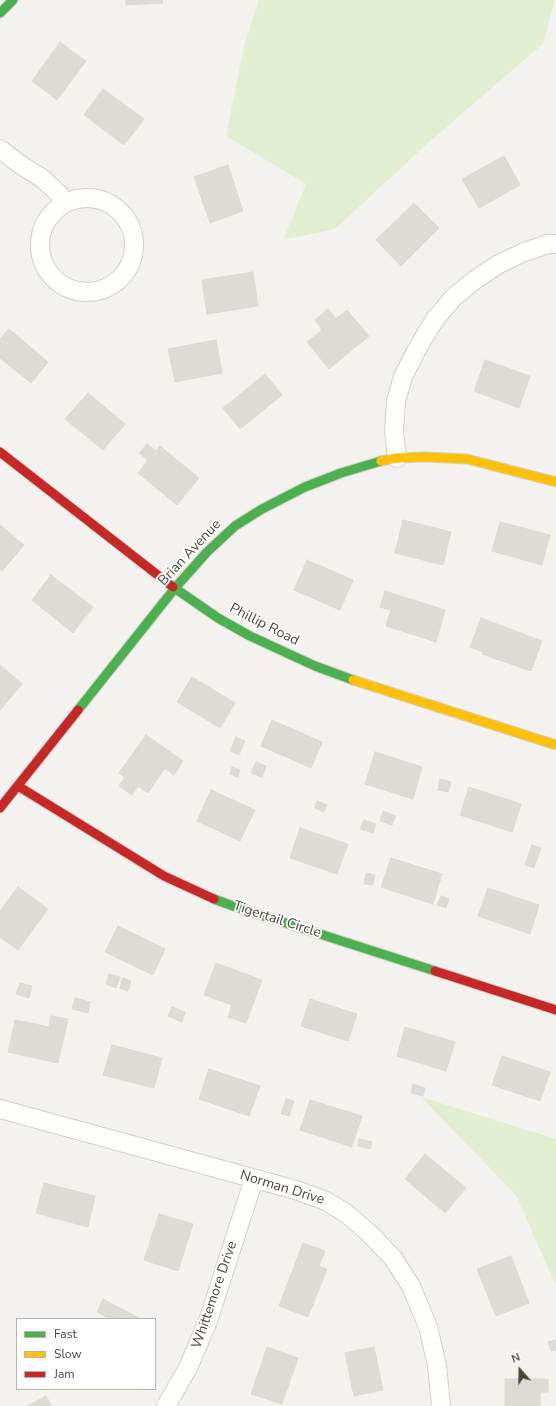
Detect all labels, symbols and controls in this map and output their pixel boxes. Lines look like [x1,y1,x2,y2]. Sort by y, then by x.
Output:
street label: Brian Avenue [155,516,225,590]
street label: Phillip Road [226,600,302,650]
street label: Tigertail Circle [231,898,323,942]
street label: Norman Drive [238,1167,326,1209]
street label: Whittemore Drive [189,1239,241,1351]
legend [16,1318,156,1390]
text: Fast [54,1326,77,1342]
text: Slow [54,1346,82,1362]
north arrow [500,1350,540,1390]
text: N [509,1350,522,1367]
text: Jam [54,1366,75,1382]

